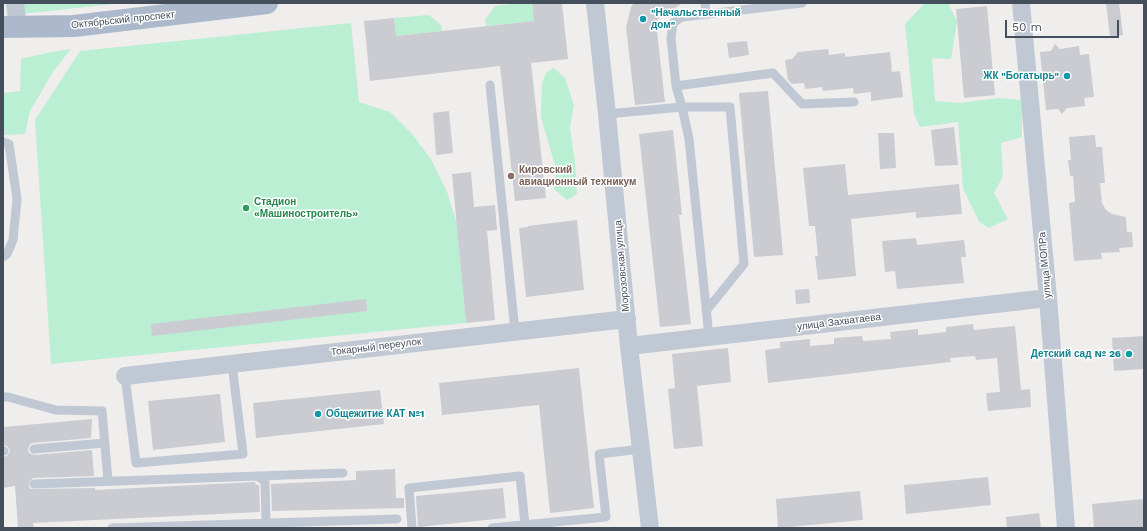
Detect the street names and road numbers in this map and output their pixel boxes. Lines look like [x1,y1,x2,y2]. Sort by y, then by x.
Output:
street label: Октябрьский проспект [71,9,175,31]
street label: Морозовская улица [612,220,632,312]
street label: улица МОПРа [1036,232,1054,298]
street label: улица Захватаева [796,311,882,333]
street label: Токарный переулок [330,336,422,358]

